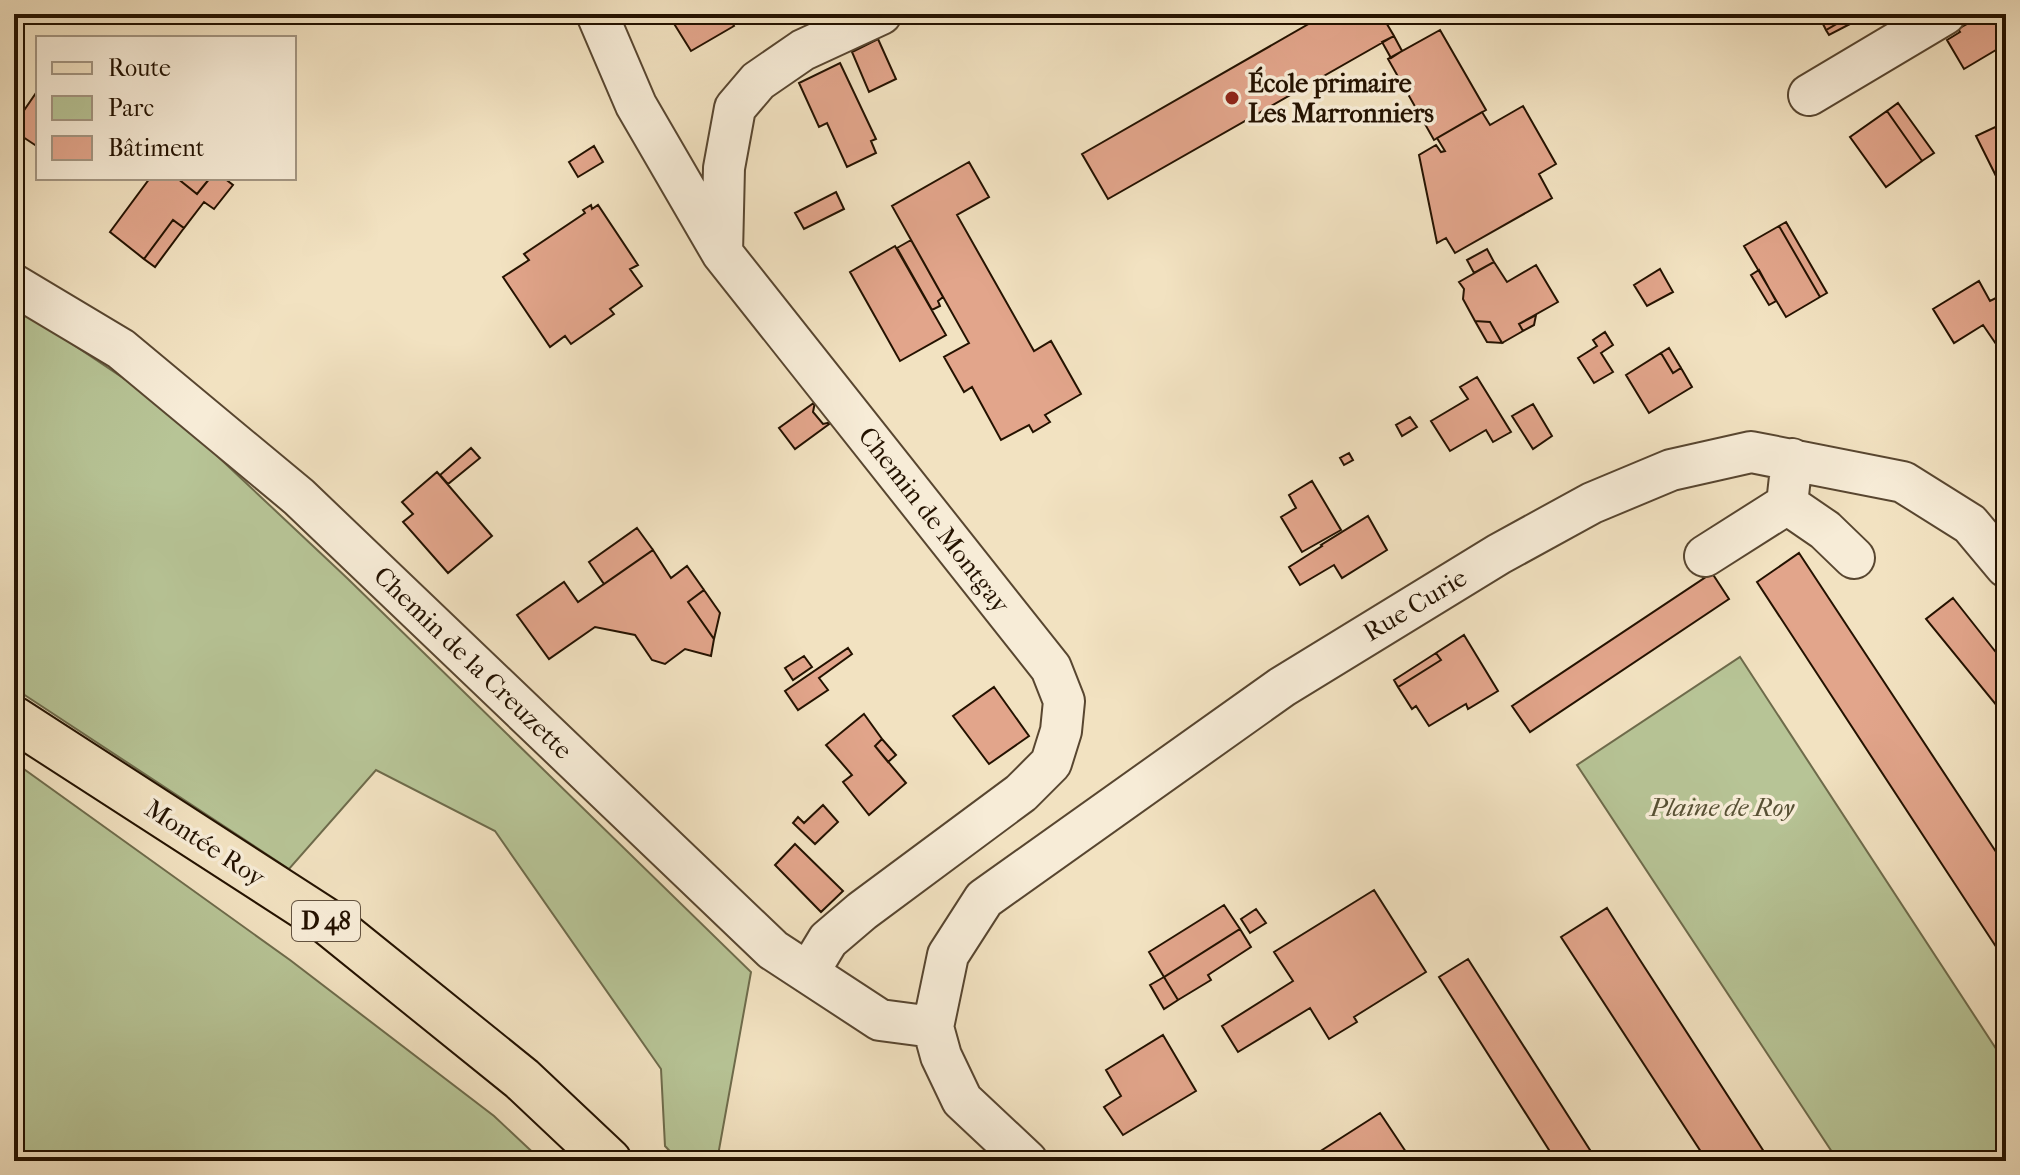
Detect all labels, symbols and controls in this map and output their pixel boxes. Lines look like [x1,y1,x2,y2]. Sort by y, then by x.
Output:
legend [36,36,296,180]
text: Route [108,54,171,82]
place label: École primaire Les Marronniers [1248,66,1434,129]
marker: École primaire Les Marronniers [1223,89,1241,107]
text: Parc [108,94,154,122]
text: Bâtiment [108,134,205,162]
street label: Chemin de Montgay [852,421,1017,620]
street label: Chemin de la Creuzette [367,560,579,766]
street label: Rue Curie [1358,562,1472,648]
park label: Plaine de Roy [1649,792,1796,823]
street label: Montée Roy [139,793,272,894]
road number: D 48 [292,901,360,941]

